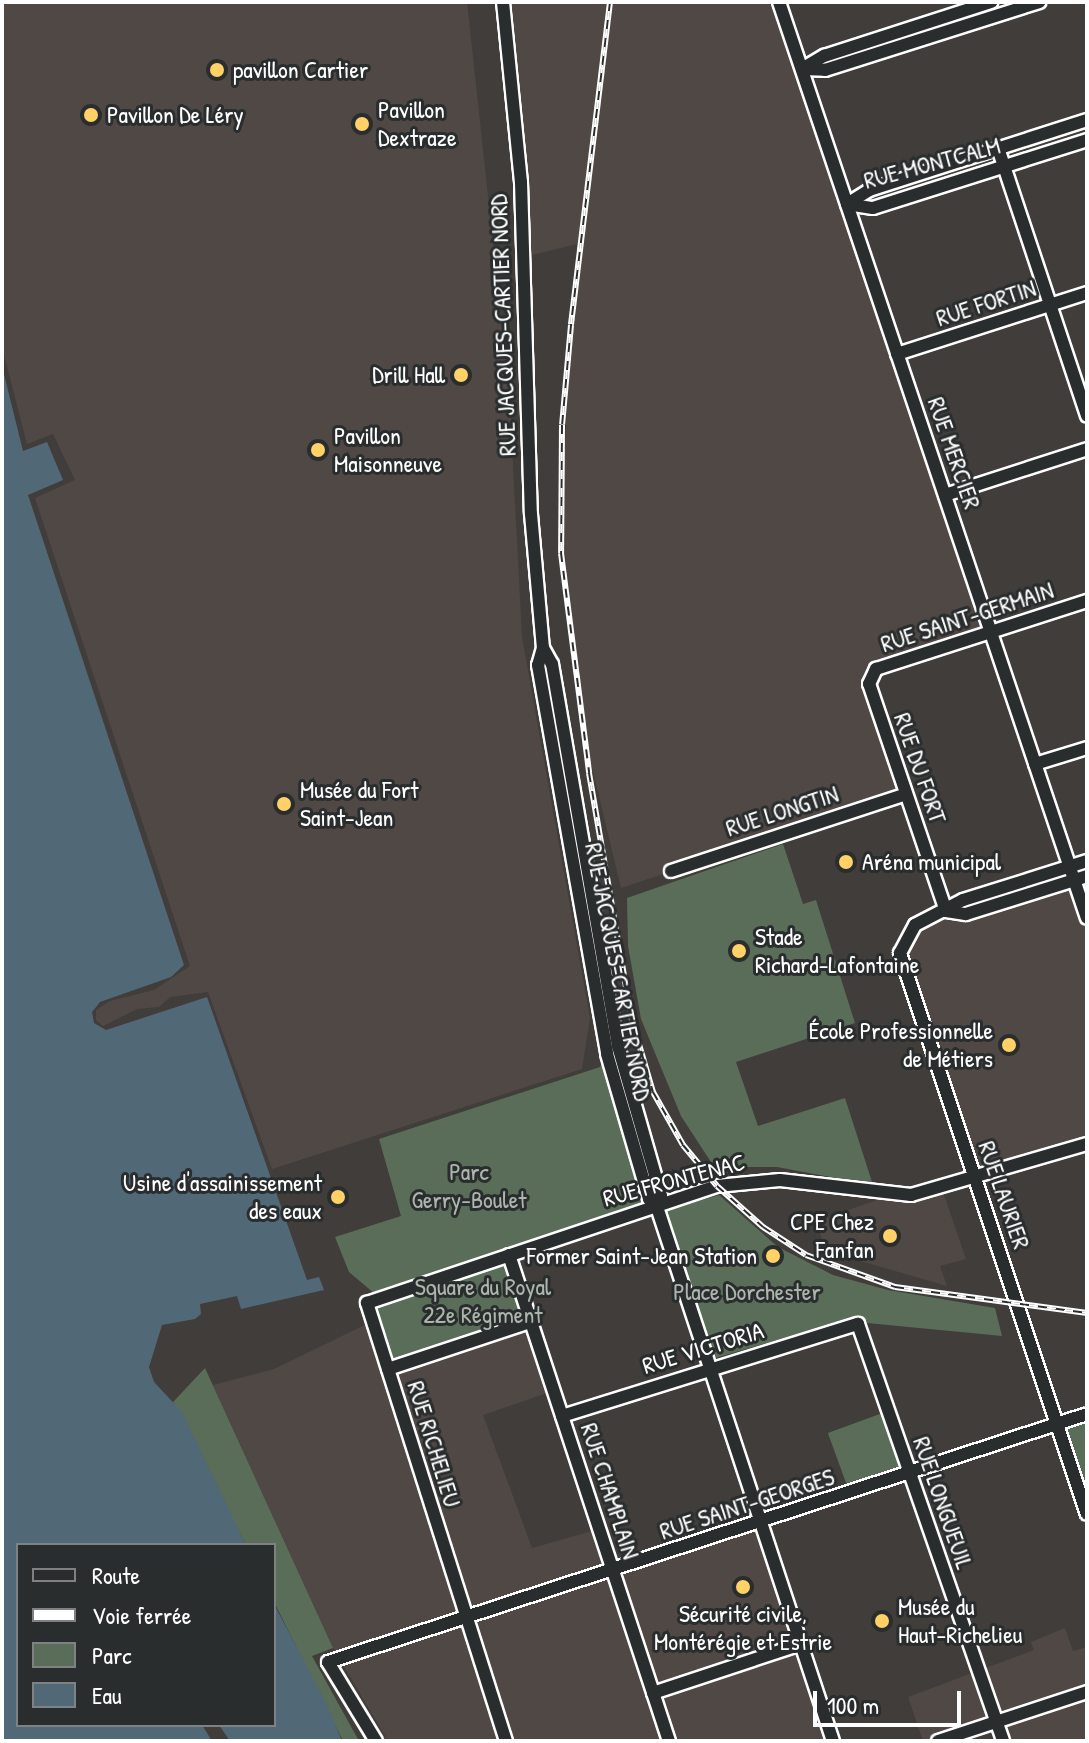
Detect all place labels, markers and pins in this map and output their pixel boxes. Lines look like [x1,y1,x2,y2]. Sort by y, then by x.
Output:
place label: pavillon Cartier [233,56,368,84]
marker: pavillon Cartier [208,61,226,79]
place label: Pavillon Dextraze [378,96,456,152]
place label: Pavillon De Léry [107,101,244,129]
marker: Pavillon De Léry [82,106,100,124]
marker: Pavillon Dextraze [353,115,371,133]
place label: Drill Hall [372,361,445,389]
marker: Drill Hall [452,366,470,384]
place label: Pavillon Maisonneuve [334,422,442,478]
marker: Pavillon Maisonneuve [309,441,327,459]
place label: Musée du Fort Saint-Jean [300,776,418,832]
marker: Musée du Fort Saint-Jean [275,795,293,813]
place label: Aréna municipal [862,848,1001,876]
marker: Aréna municipal [837,853,855,871]
place label: Stade Richard-Lafontaine [755,923,919,979]
marker: Stade Richard-Lafontaine [730,942,748,960]
place label: École Professionnelle de Métiers [809,1017,993,1073]
marker: École Professionnelle de Métiers [1000,1036,1018,1054]
place label: Usine d'assainissement des eaux [123,1169,322,1225]
marker: Usine d'assainissement des eaux [329,1188,347,1206]
place label: CPE Chez Fanfan [790,1208,874,1264]
marker: CPE Chez Fanfan [881,1227,899,1245]
place label: Former Saint-Jean Station [527,1242,757,1270]
marker: Former Saint-Jean Station [764,1247,782,1265]
marker: Sécurité civile, Montérégie et Estrie [734,1578,752,1596]
place label: Musée du Haut-Richelieu [898,1593,1022,1649]
place label: Sécurité civile, Montérégie et Estrie [654,1600,832,1656]
marker: Musée du Haut-Richelieu [873,1612,891,1630]

